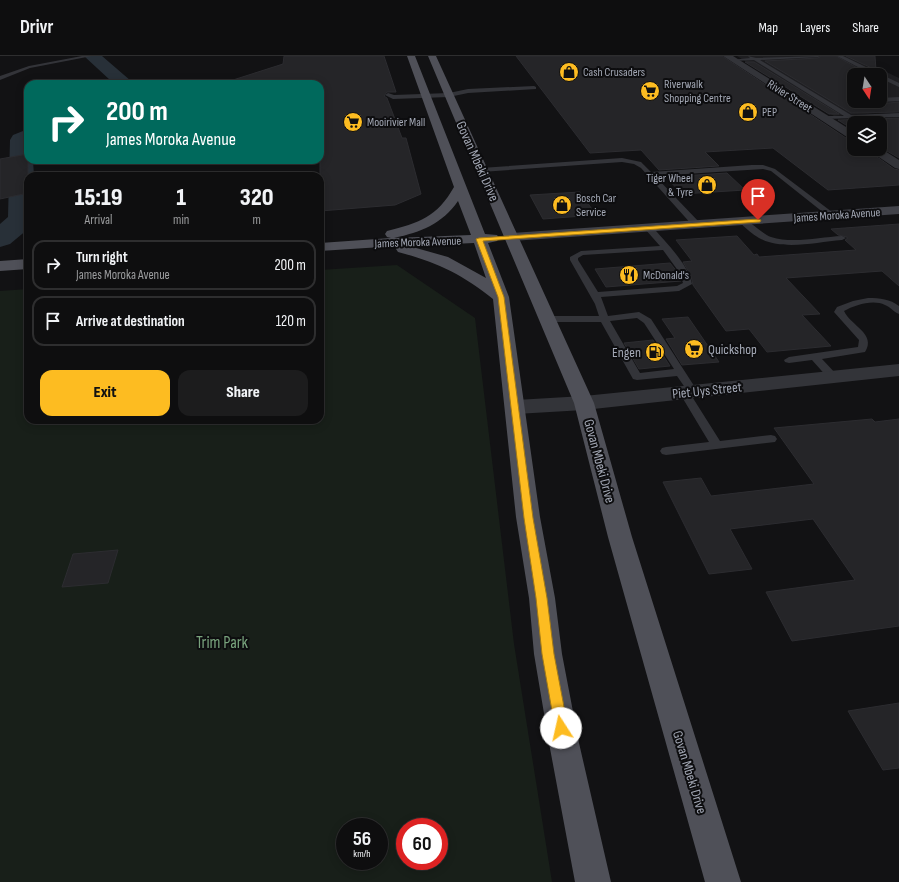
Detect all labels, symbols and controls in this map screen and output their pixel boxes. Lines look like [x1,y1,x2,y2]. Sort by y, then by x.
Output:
text: Drivr [20,16,53,39]
text: Map [758,19,778,36]
text: Layers [800,19,830,36]
text: Share [852,19,879,36]
shop icon: Cash Crusaders [558,61,580,83]
place label: Cash Crusaders [583,65,645,80]
north arrow [847,68,887,108]
map controls [847,68,887,156]
place label: Riverwalk Shopping Centre [664,77,731,106]
street label: Rivier Street [764,77,815,116]
supermarket icon: Riverwalk Shopping Centre [639,80,661,102]
text: 200 m [106,95,168,128]
icon: right [40,96,92,148]
shop icon: PEP [737,101,759,123]
place label: PEP [762,105,777,120]
supermarket icon: Mooirivier Mall [342,111,364,133]
place label: Mooirivier Mall [367,115,425,130]
button: layers [847,116,887,156]
street label: Govan Mbeki Drive [452,119,503,204]
text: James Moroka Avenue [106,129,236,150]
place label: Tiger Wheel & Tyre [646,171,693,200]
shop icon: Tiger Wheel & Tyre [696,174,718,196]
pin [741,179,775,220]
text: 15:19 [74,183,123,212]
text: 1 [176,183,186,212]
text: 320 [240,183,273,212]
icon: arrive [747,185,769,207]
place label: Bosch Car Service [576,191,617,220]
shop icon: Bosch Car Service [551,194,573,216]
street label: James Moroka Avenue [792,205,881,226]
text: Arrival [85,212,113,228]
text: min [173,212,189,228]
text: m [252,212,261,228]
street label: James Moroka Avenue [373,233,462,252]
text: Turn right [76,248,128,267]
icon: right [42,254,64,276]
text: 200 m [274,256,306,275]
restaurant icon: McDonald's [618,264,640,286]
text: James Moroka Avenue [76,267,170,283]
place label: McDonald's [643,268,689,283]
icon: arrive [42,310,64,332]
text: Arrive at destination [76,312,185,331]
text: 120 m [276,312,306,331]
supermarket icon: Quickshop [683,338,705,360]
fuel station icon: Engen [644,341,666,363]
place label: Quickshop [708,341,757,358]
place label: Engen [612,344,641,361]
button: Exit [40,370,170,416]
button: Share [178,370,308,416]
street label: Piet Uys Street [671,378,743,403]
street label: Govan Mbeki Drive [580,417,619,505]
park label: Trim Park [196,633,249,653]
position arrow [540,707,582,749]
street label: Govan Mbeki Drive [669,729,710,816]
speed limit sign: 60 [396,818,448,870]
text: 56 [353,827,371,851]
text: km/h [353,848,371,860]

